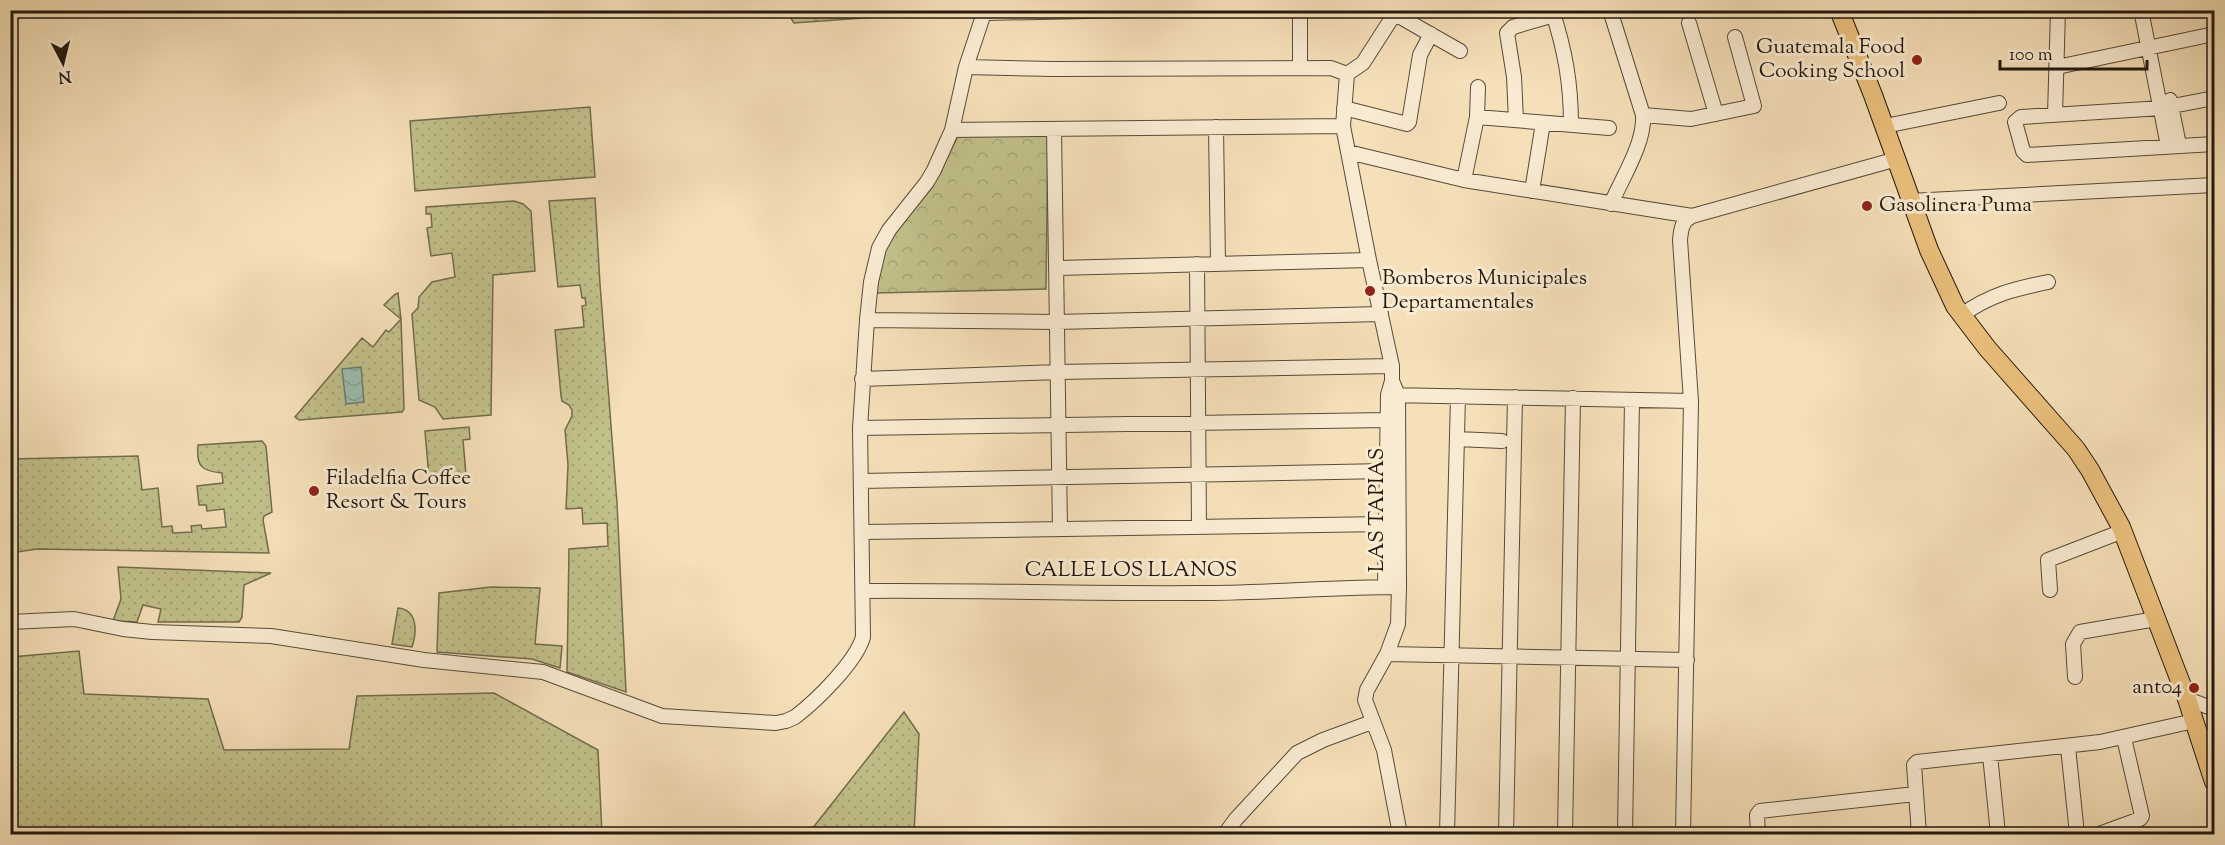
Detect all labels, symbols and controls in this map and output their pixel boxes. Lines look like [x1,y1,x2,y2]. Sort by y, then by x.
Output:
north arrow [33,33,93,93]
place label: Guatemala Food Cooking School [1756,33,1905,87]
scale bar [2000,33,2147,71]
text: 100 m [2009,43,2053,69]
marker: Guatemala Food Cooking School [1910,53,1924,67]
text: N [57,63,72,88]
place label: Gasolinera Puma [1879,191,2032,221]
marker: Gasolinera Puma [1860,199,1874,213]
place label: Bomberos Municipales Departamentales [1382,264,1587,318]
marker: Bomberos Municipales Departamentales [1363,284,1377,298]
street label: LAS TAPIAS [1363,448,1393,572]
place label: Filadelfia Coffee Resort & Tours [326,464,471,518]
marker: Filadelfia Coffee Resort & Tours [307,484,321,498]
street label: CALLE LOS LLANOS [1025,556,1237,586]
place label: ant04 [2132,673,2182,703]
marker: ant04 [2187,681,2201,695]

